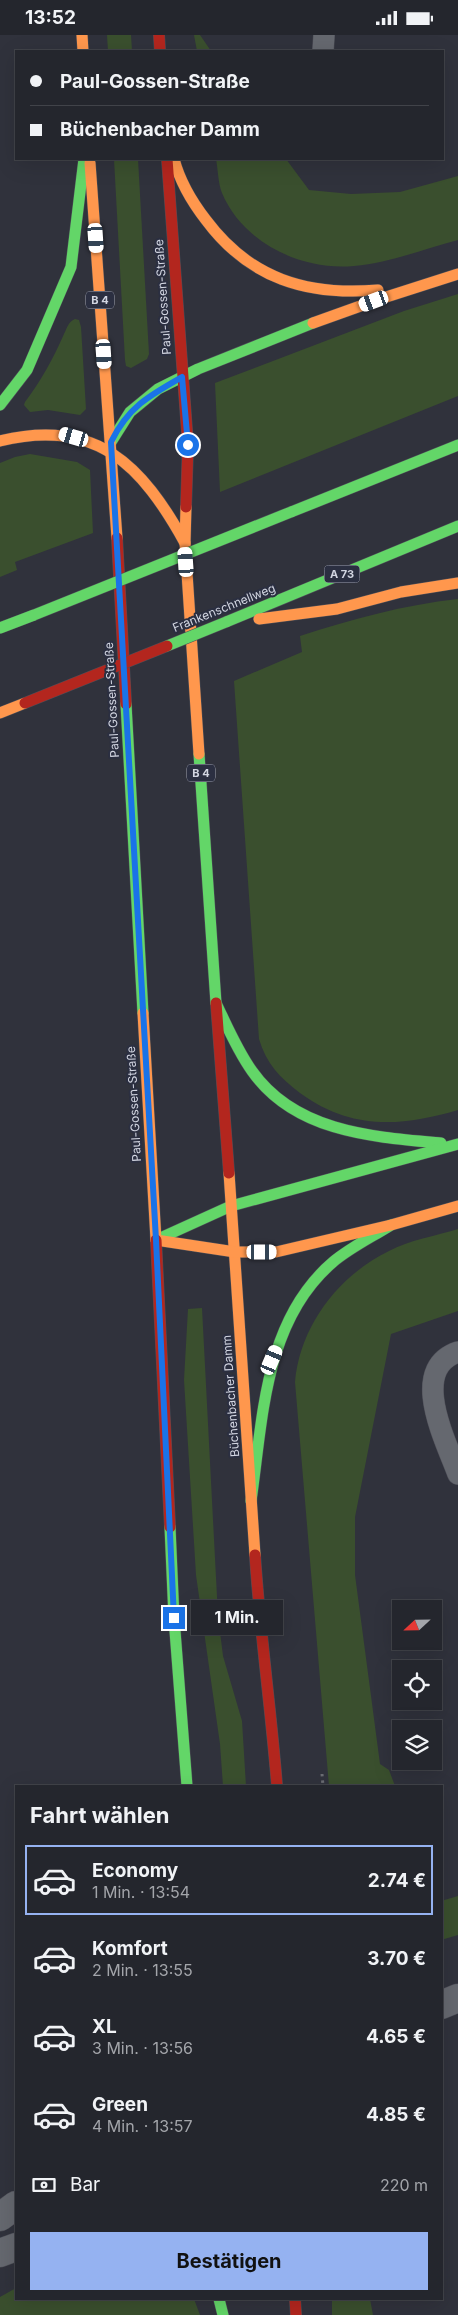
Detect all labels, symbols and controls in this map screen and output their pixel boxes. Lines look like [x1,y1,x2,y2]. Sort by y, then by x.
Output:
text: 13:52 [25,6,76,29]
text: Paul-Gossen-Straße [60,70,250,93]
text: Büchenbacher Damm [60,118,260,141]
car [87,223,104,253]
street label: Paul-Gossen-Straße [151,239,174,355]
car [357,289,390,313]
road number: B 4 [86,291,114,309]
car [95,339,112,369]
car [57,426,90,448]
route start [177,434,199,456]
car [177,547,194,577]
road number: A 73 [324,565,360,583]
street label: Frankenschnellweg [170,580,277,635]
street label: Paul-Gossen-Straße [101,642,122,758]
road number: B 4 [187,765,215,781]
street label: Paul-Gossen-Straße [123,1046,144,1162]
car [247,1245,277,1260]
street label: Büchenbacher Damm [219,1334,242,1458]
car [259,1343,284,1377]
north arrow [392,1600,442,1650]
map controls [392,1600,442,1770]
callout: 1 Min. [192,1601,284,1635]
route end [163,1607,185,1629]
text: 1 Min. [214,1607,260,1627]
button: locate [392,1660,442,1710]
button: layers [392,1720,442,1770]
text: Fahrt wählen [30,1802,170,1828]
icon: car [32,1858,77,1903]
text: Economy [92,1859,178,1882]
text: 2.74 € [368,1869,426,1892]
text: 1 Min. · 13:54 [92,1882,190,1902]
icon: car [32,1936,77,1981]
text: Komfort [92,1937,168,1960]
text: 3.70 € [367,1947,426,1970]
text: 2 Min. · 13:55 [92,1960,193,1980]
icon: car [32,2014,77,2059]
text: XL [92,2015,117,2038]
text: 4.65 € [366,2025,426,2048]
text: 3 Min. · 13:56 [92,2038,193,2058]
icon: car [32,2092,77,2137]
text: Green [92,2093,148,2116]
text: 4.85 € [366,2103,426,2126]
text: 4 Min. · 13:57 [92,2116,193,2136]
icon: cash [30,2171,58,2199]
text: Bar [70,2173,100,2196]
text: 220 m [380,2175,428,2195]
button: Bestätigen [30,2232,428,2290]

